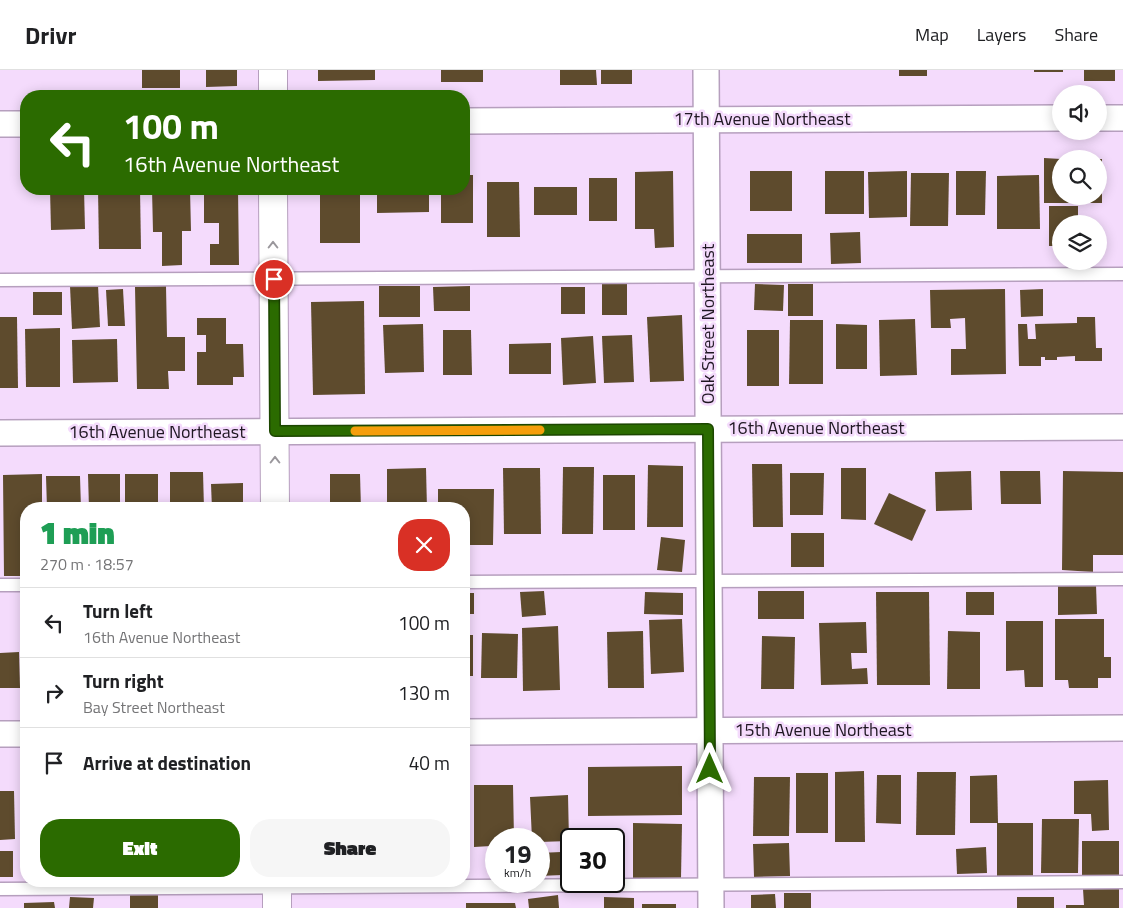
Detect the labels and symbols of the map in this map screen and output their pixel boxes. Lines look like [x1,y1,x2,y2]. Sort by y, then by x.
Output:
street label: 17th Avenue Northeast [674,105,851,132]
one-way arrow [268,241,278,248]
street label: Oak Street Northeast [694,243,721,404]
pin [253,258,295,300]
street label: 16th Avenue Northeast [728,414,905,441]
street label: 16th Avenue Northeast [69,418,246,445]
one-way arrow [270,456,280,464]
street label: 15th Avenue Northeast [735,716,912,743]
position arrow [683,742,735,794]
speed limit sign: 30 [560,828,625,893]

